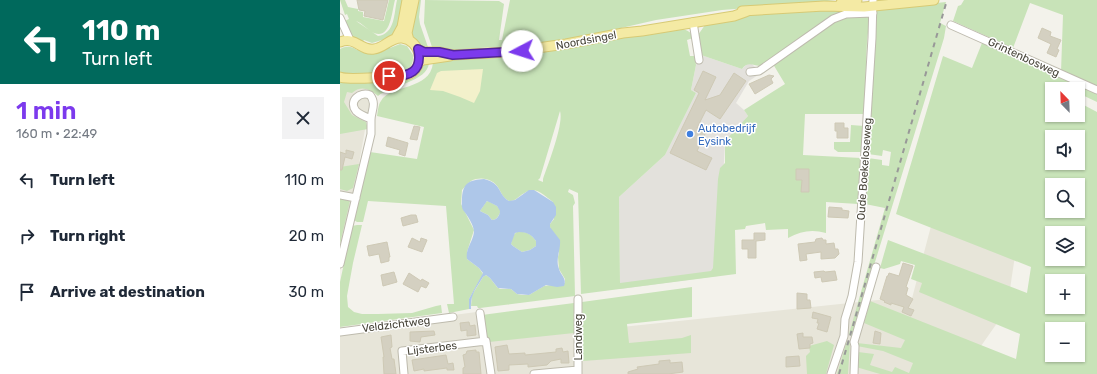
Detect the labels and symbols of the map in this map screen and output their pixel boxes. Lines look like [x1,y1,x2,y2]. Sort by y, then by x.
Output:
street label: Noordsingel [555,28,617,53]
position arrow [501,30,543,72]
street label: Grintenbosweg [986,35,1062,80]
pin [372,59,406,93]
north arrow [1045,82,1085,122]
street label: Oude Boekeloseweg [854,117,875,221]
place label: Autobedrijf Eysink [698,122,756,148]
marker: Autobedrijf Eysink [685,129,695,139]
street label: Veldzichtweg [361,314,431,335]
street label: Landweg [572,314,585,360]
street label: Lijsterbes [406,339,458,358]

